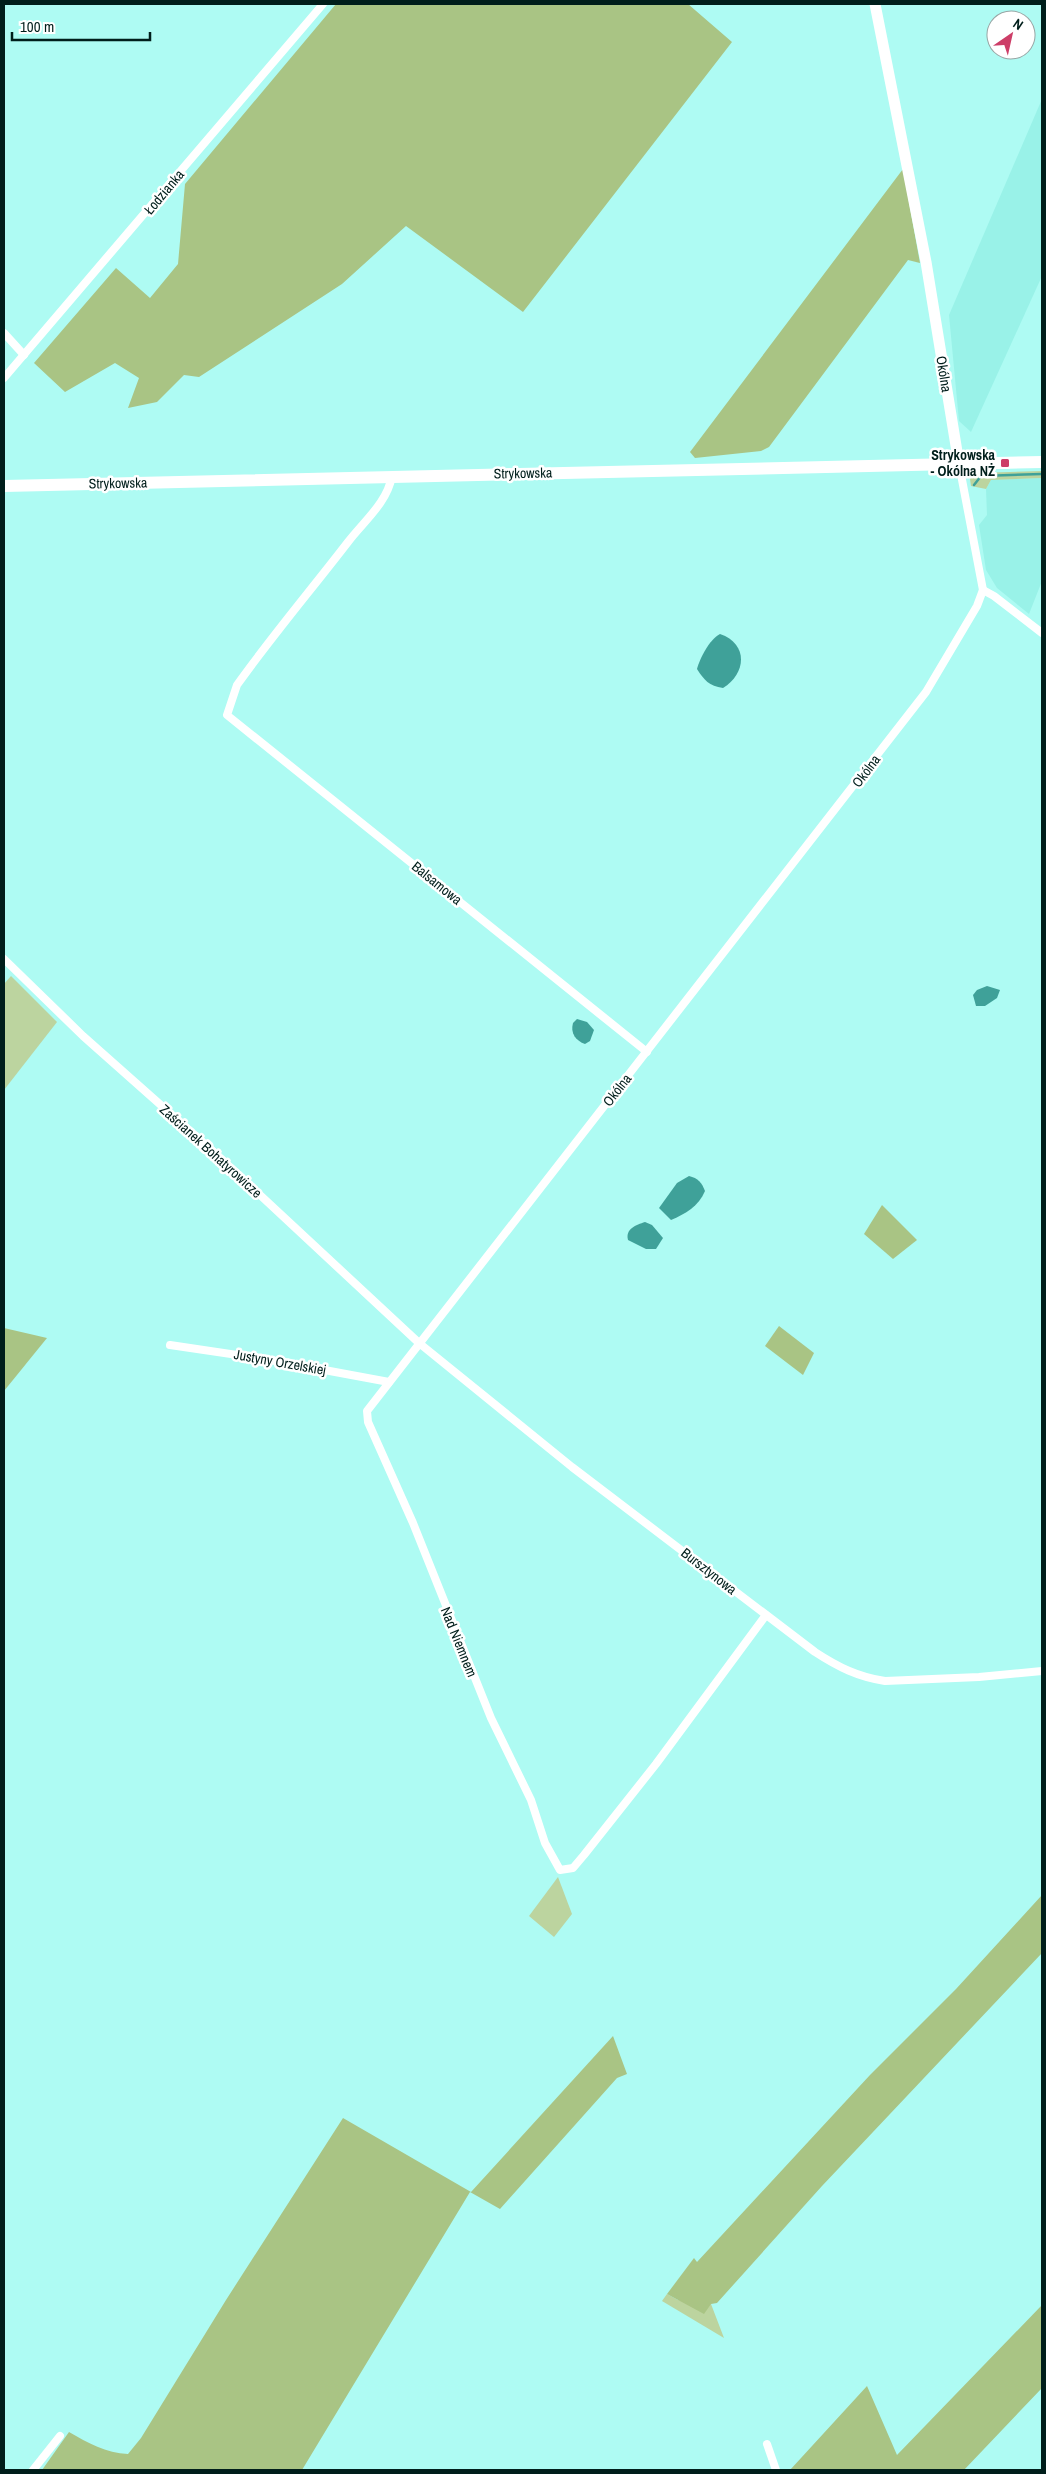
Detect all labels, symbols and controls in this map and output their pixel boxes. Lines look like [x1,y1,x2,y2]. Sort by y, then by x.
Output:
scale bar [12,10,150,42]
north arrow [986,10,1036,60]
text: N [1010,14,1027,34]
text: 100 m [20,16,54,37]
street label: Łodzianka [140,165,188,218]
street label: Okólna [932,355,956,394]
place label: Strykowska - Okólna NŻ [931,446,996,480]
marker: Strykowska - Okólna NŻ [999,457,1011,469]
street label: Strykowska [493,463,553,483]
street label: Strykowska [88,473,148,493]
street label: Okólna [848,751,885,791]
street label: Balsamowa [408,857,466,909]
street label: Okólna [599,1070,636,1110]
street label: Zaścianek Bohatyrowicze [156,1100,266,1202]
street label: Justyny Orzelskiej [233,1345,327,1379]
street label: Bursztynowa [678,1544,741,1599]
street label: Nad Niemnem [437,1604,481,1680]

